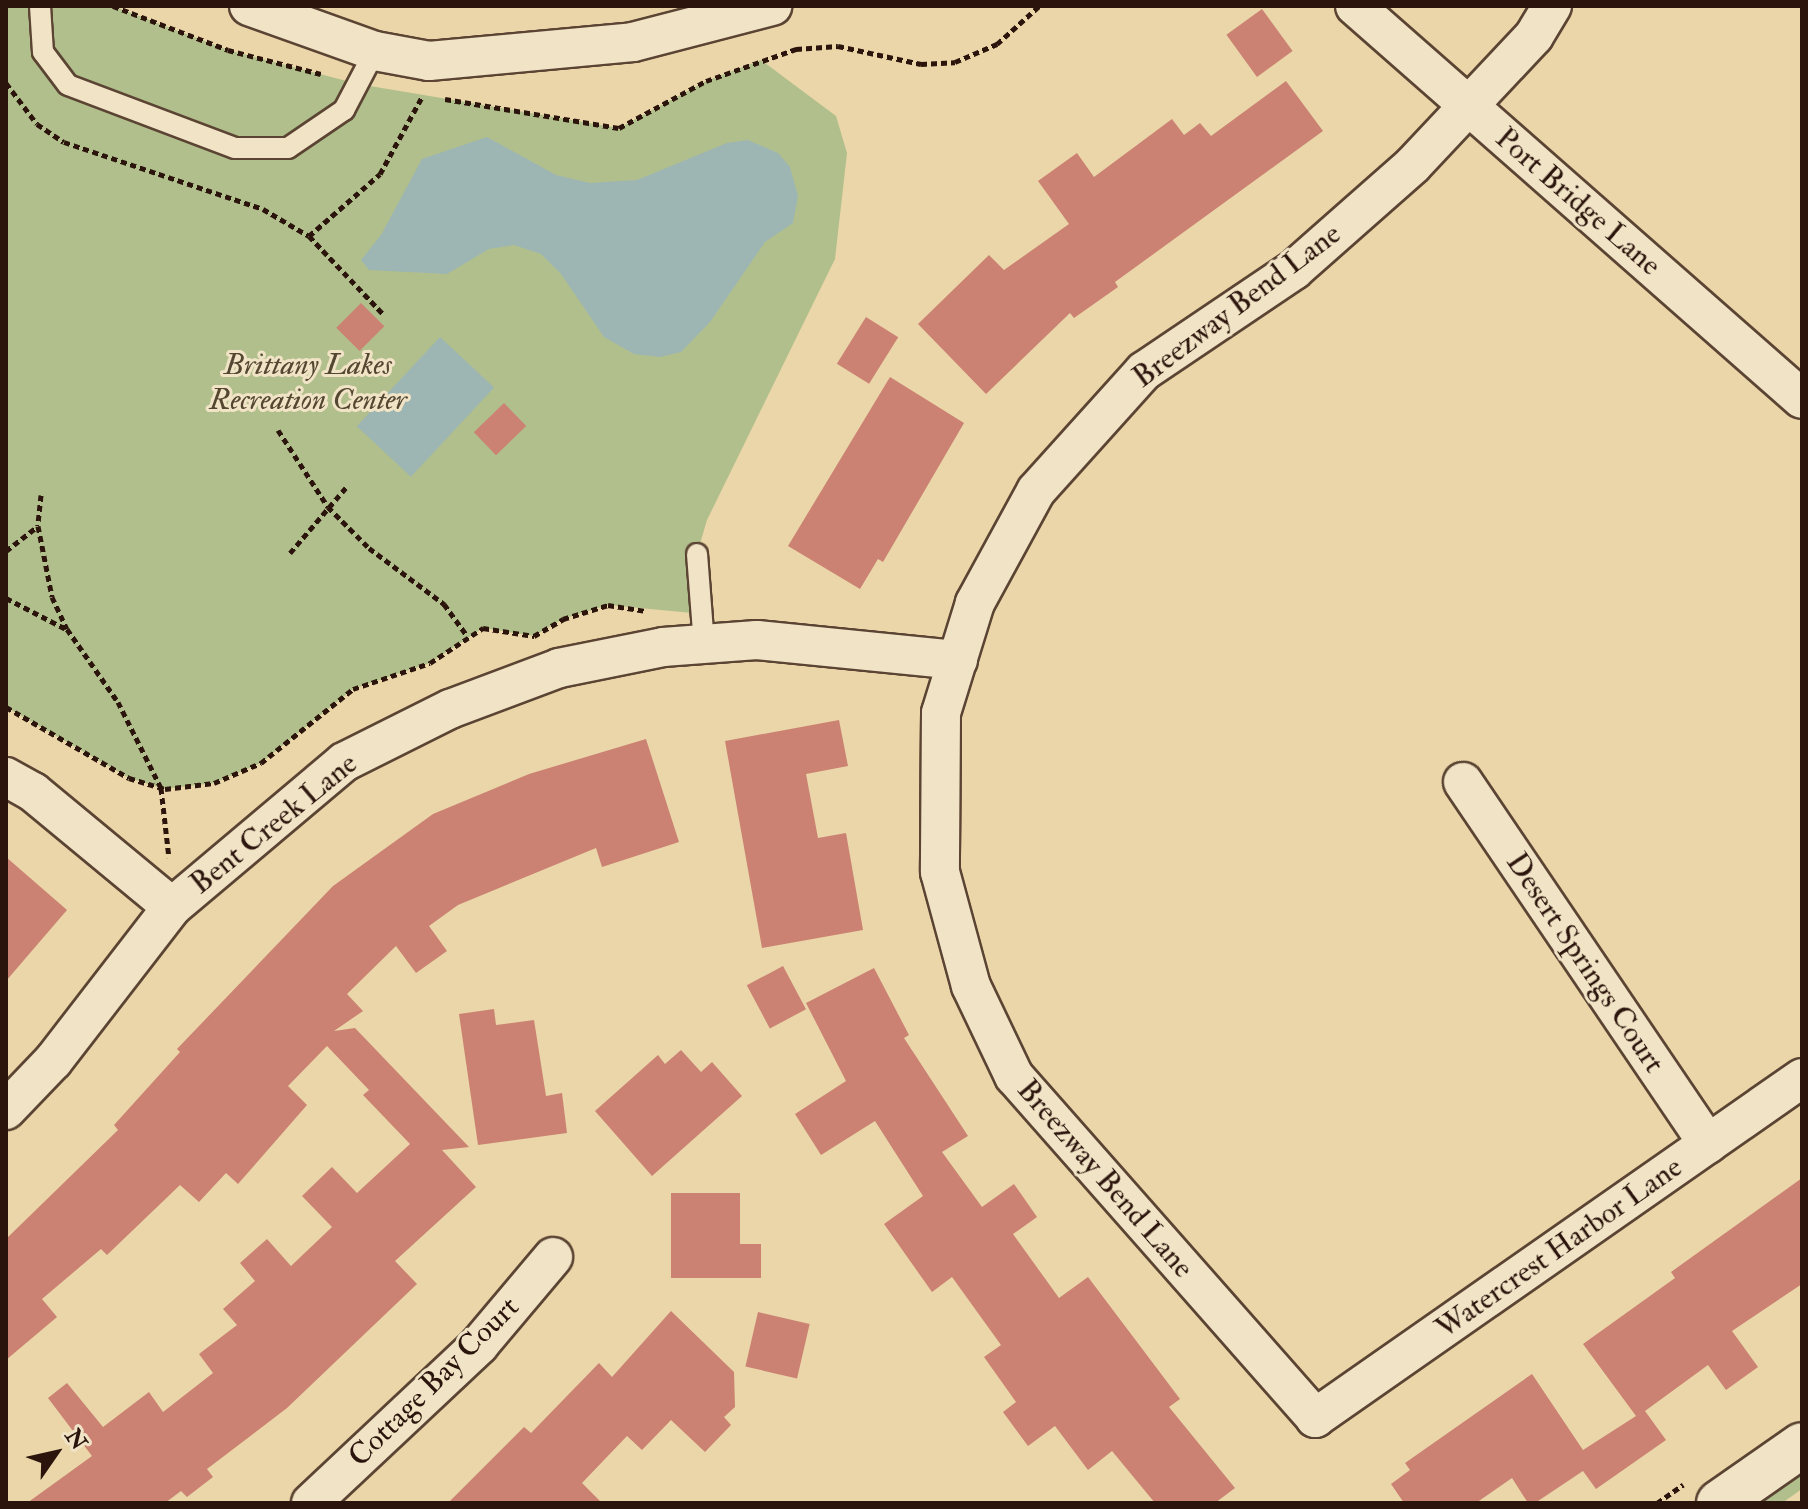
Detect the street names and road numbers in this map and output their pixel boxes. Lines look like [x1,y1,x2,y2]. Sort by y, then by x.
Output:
street label: Port Bridge Lane [1488,120,1668,284]
street label: Breezway Bend Lane [1126,216,1348,396]
street label: Bent Creek Lane [183,746,365,902]
street label: Desert Springs Court [1498,846,1672,1080]
street label: Breezway Bend Lane [1009,1073,1201,1285]
street label: Watercrest Harbor Lane [1429,1149,1689,1347]
street label: Cottage Bay Court [341,1289,527,1475]

